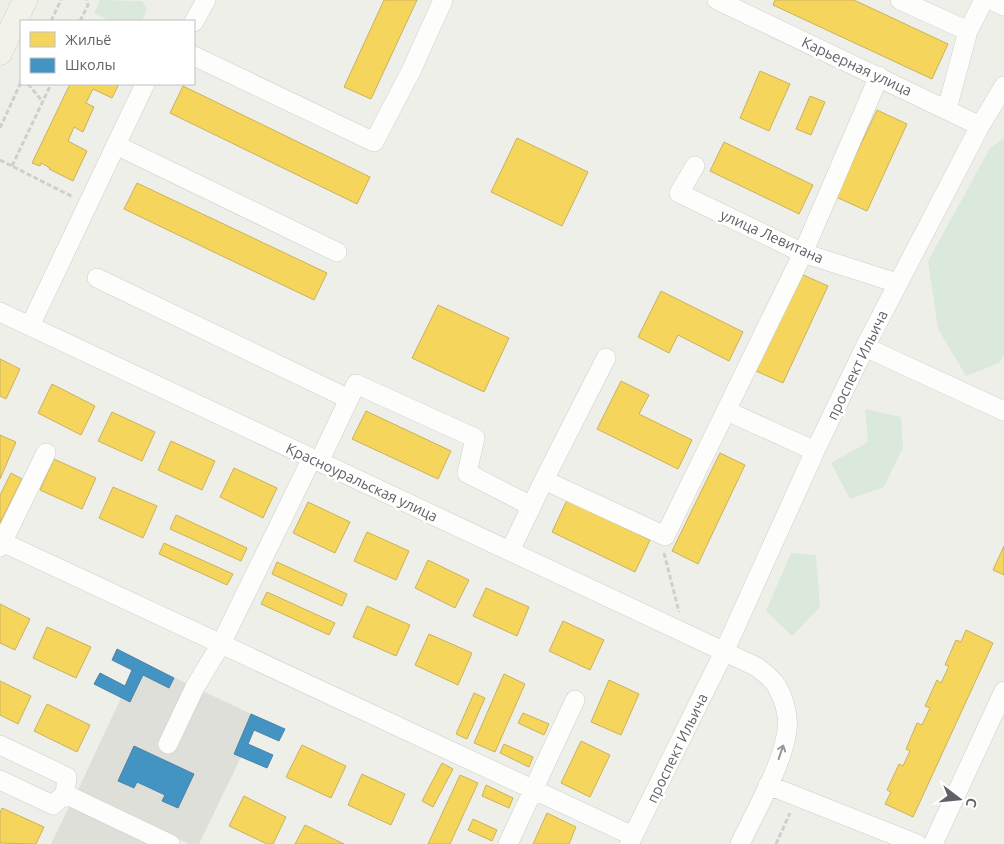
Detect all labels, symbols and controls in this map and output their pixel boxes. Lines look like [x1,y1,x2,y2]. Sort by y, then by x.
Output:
legend [20,20,195,85]
text: Жильё [65,31,112,48]
street label: Карьерная улица [799,33,915,99]
text: Школы [65,56,116,73]
street label: улица Левитана [718,206,826,266]
street label: проспект Ильича [823,308,891,422]
street label: Красноуральская улица [283,439,441,525]
street label: проспект Ильича [643,691,711,805]
one-way arrow [777,744,787,760]
north arrow [934,774,984,824]
text: С [963,796,980,809]

